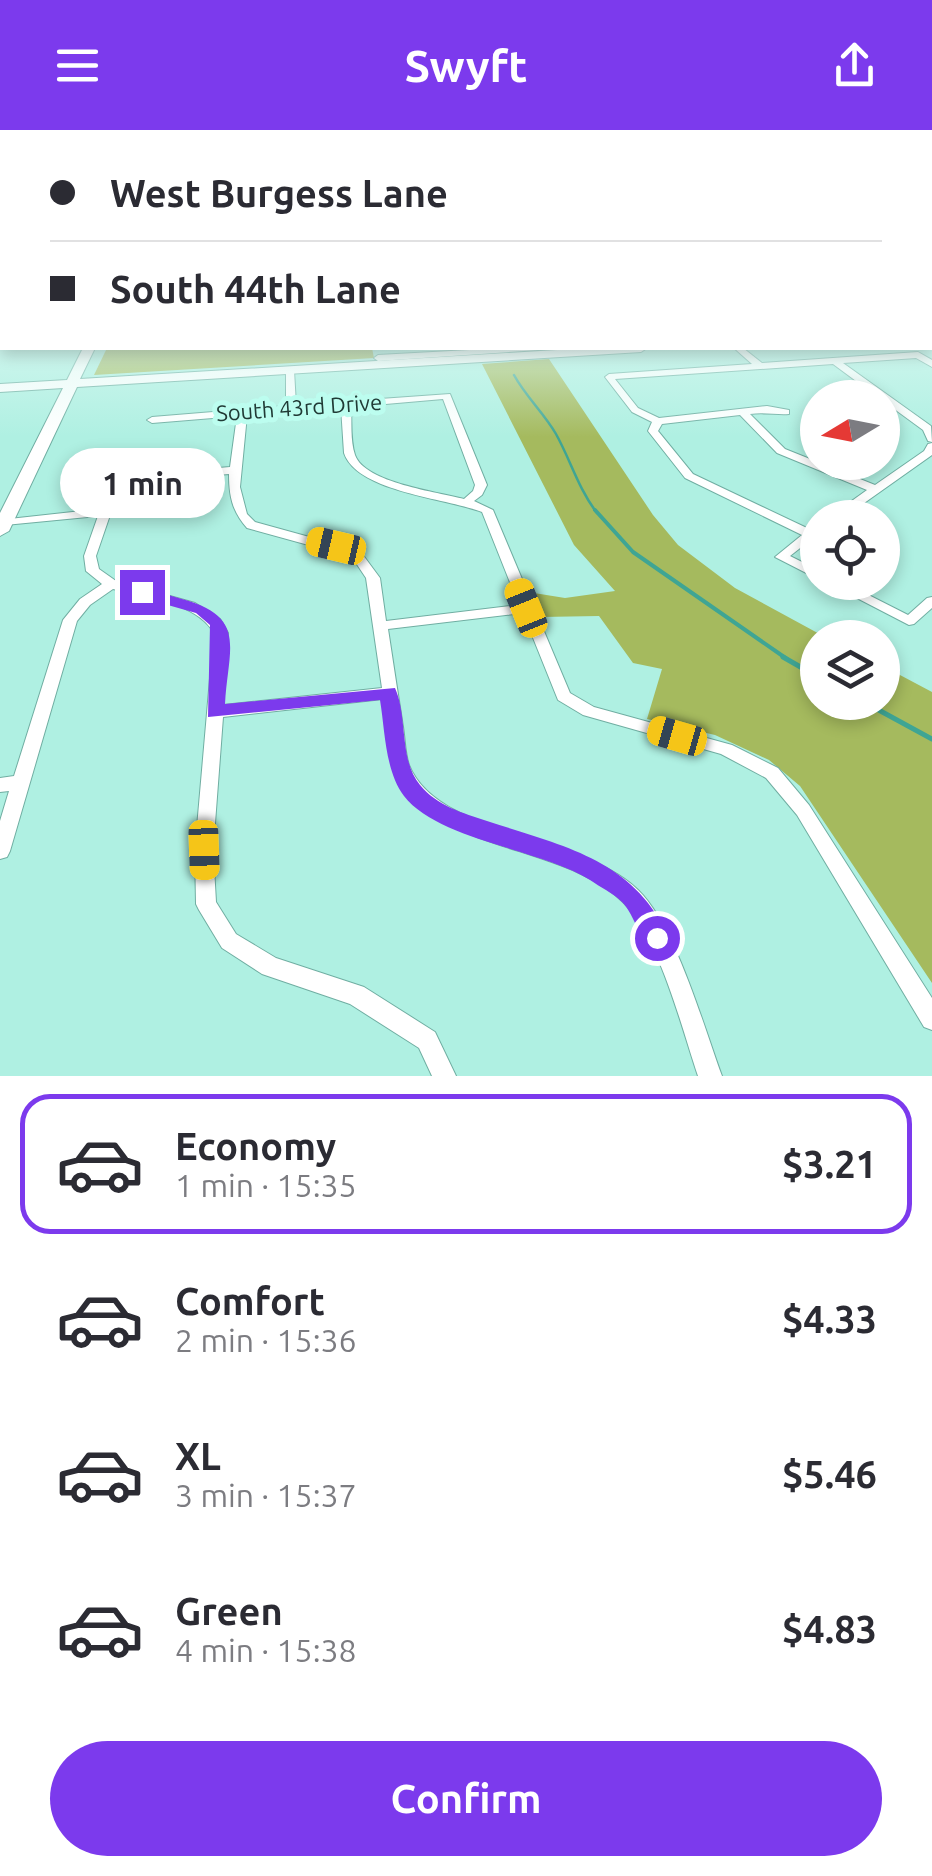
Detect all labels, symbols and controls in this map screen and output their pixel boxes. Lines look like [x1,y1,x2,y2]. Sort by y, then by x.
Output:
icon: menu [50,38,105,93]
icon: share [827,38,882,93]
text: Swyft [404,40,528,91]
text: West Burgess Lane [110,172,448,214]
text: South 44th Lane [110,268,401,310]
north arrow [800,380,900,480]
map controls [800,380,900,720]
street label: South 43rd Drive [215,389,383,425]
callout: 1 min [59,447,224,517]
text: 1 min [102,465,183,501]
button: locate [800,500,900,600]
car [303,525,369,567]
route end [120,570,165,615]
car [501,575,551,641]
button: layers [800,620,900,720]
car [644,713,710,759]
car [188,819,220,881]
route start [635,916,680,961]
icon: car [55,1119,145,1209]
text: Economy [175,1125,336,1167]
text: $3.21 [782,1143,877,1185]
text: 1 min · 15:35 [175,1167,357,1203]
icon: car [55,1274,145,1364]
text: Comfort [175,1280,325,1322]
text: $4.33 [782,1298,877,1340]
text: 2 min · 15:36 [175,1322,357,1358]
icon: car [55,1429,145,1519]
text: XL [175,1435,221,1477]
text: $5.46 [782,1453,877,1495]
text: 3 min · 15:37 [175,1477,357,1513]
icon: car [55,1584,145,1674]
text: Green [175,1590,283,1632]
text: $4.83 [782,1608,877,1650]
text: 4 min · 15:38 [175,1632,357,1668]
button: Confirm [50,1741,882,1856]

